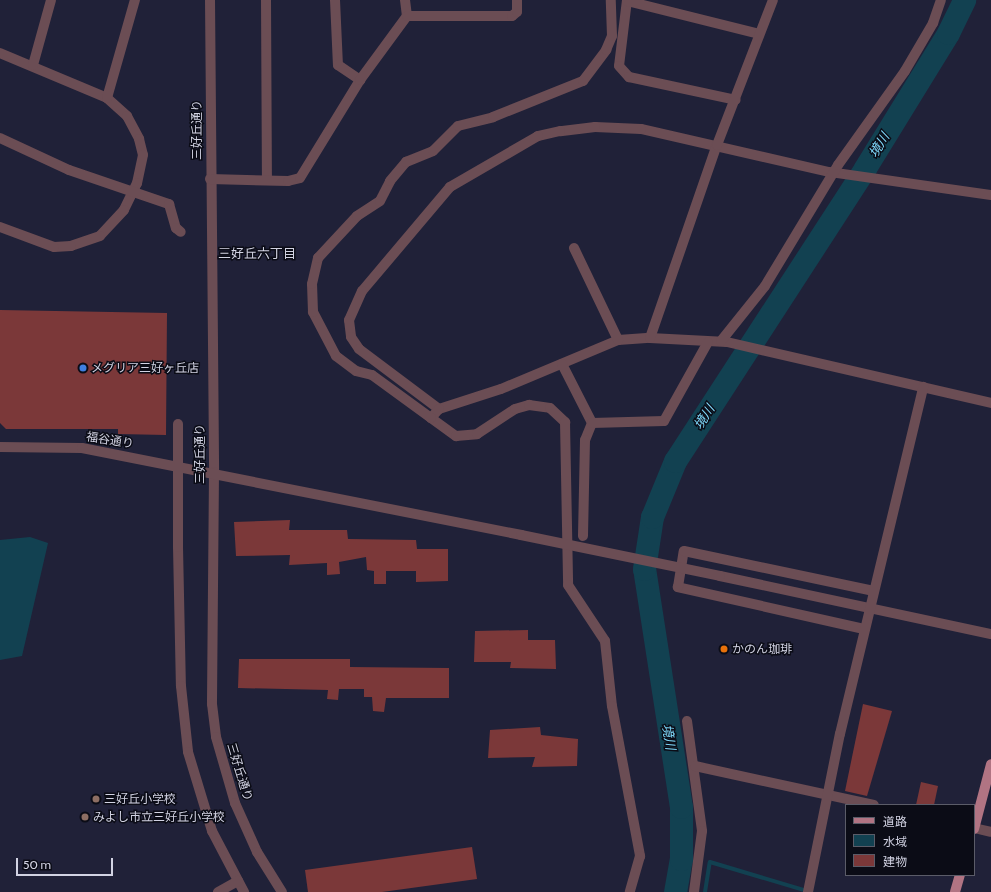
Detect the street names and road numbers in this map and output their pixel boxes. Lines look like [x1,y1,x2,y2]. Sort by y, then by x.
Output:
street label: 三好丘通り [190,100,204,160]
street label: 三好丘通り [193,424,207,484]
street label: 福谷通り [85,429,135,451]
street label: 三好丘通り [224,741,256,803]

